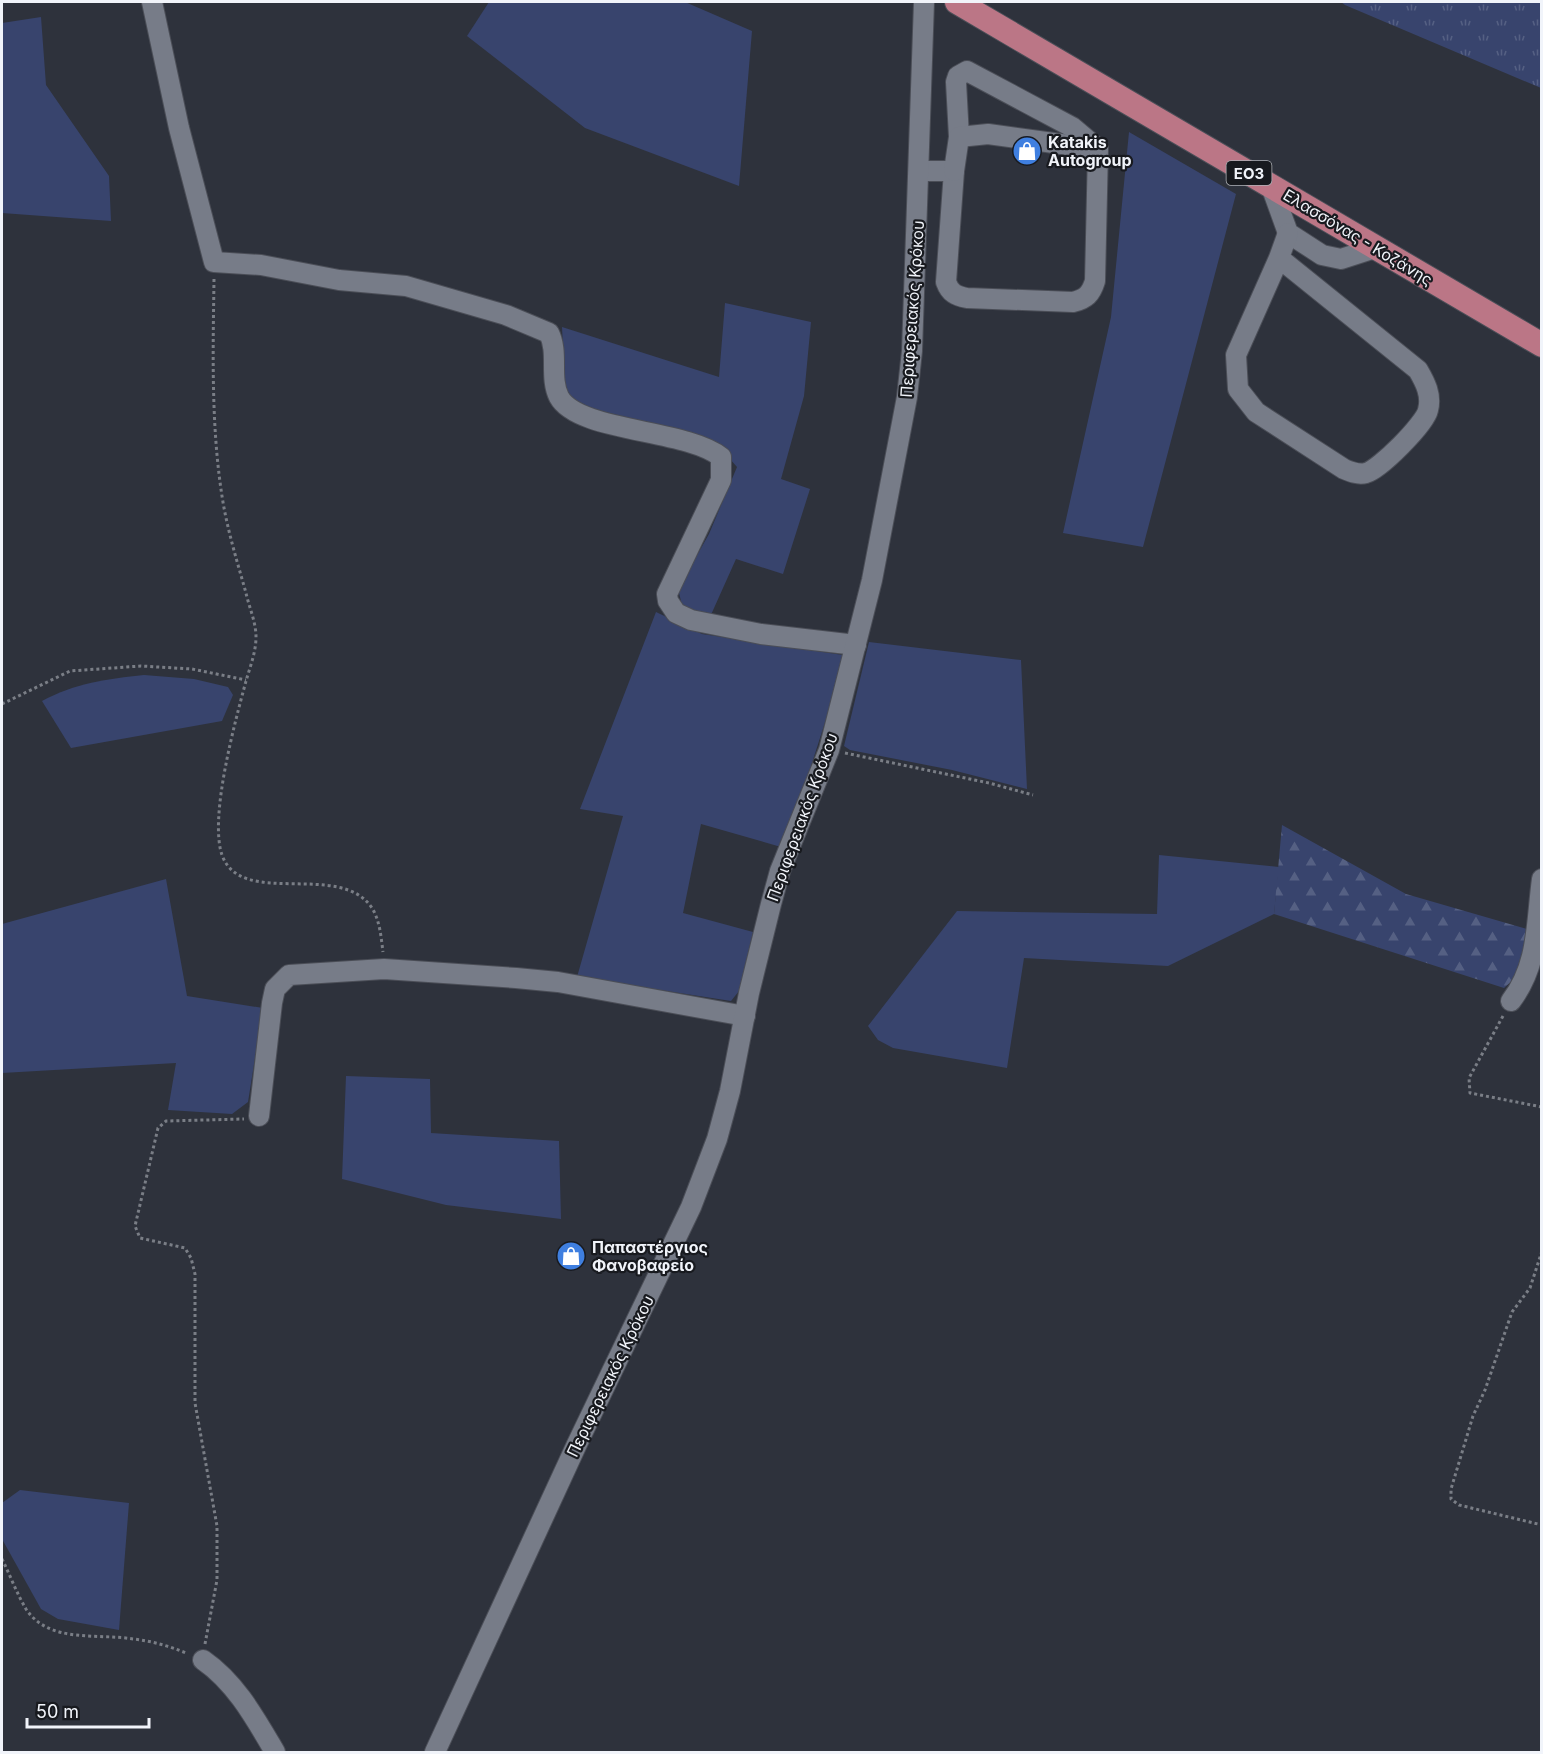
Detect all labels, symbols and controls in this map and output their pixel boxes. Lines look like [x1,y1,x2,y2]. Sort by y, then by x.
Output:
place label: Katakis Autogroup [1048,132,1132,170]
shop icon: Katakis Autogroup [1011,135,1043,167]
road number: ΕΟ3 [1226,161,1272,185]
street label: Ελασσόνας - Κοζάνης [1280,184,1436,290]
street label: Περιφερειακός Κρόκου [896,220,928,398]
street label: Περιφερειακός Κρόκου [762,730,842,904]
place label: Παπαστέργιος Φανοβαφείο [592,1237,708,1275]
shop icon: Παπαστέργιος Φανοβαφείο [555,1240,587,1272]
street label: Περιφερειακός Κρόκου [562,1292,658,1460]
scale bar [27,1691,148,1729]
text: 50 m [36,1701,79,1722]

